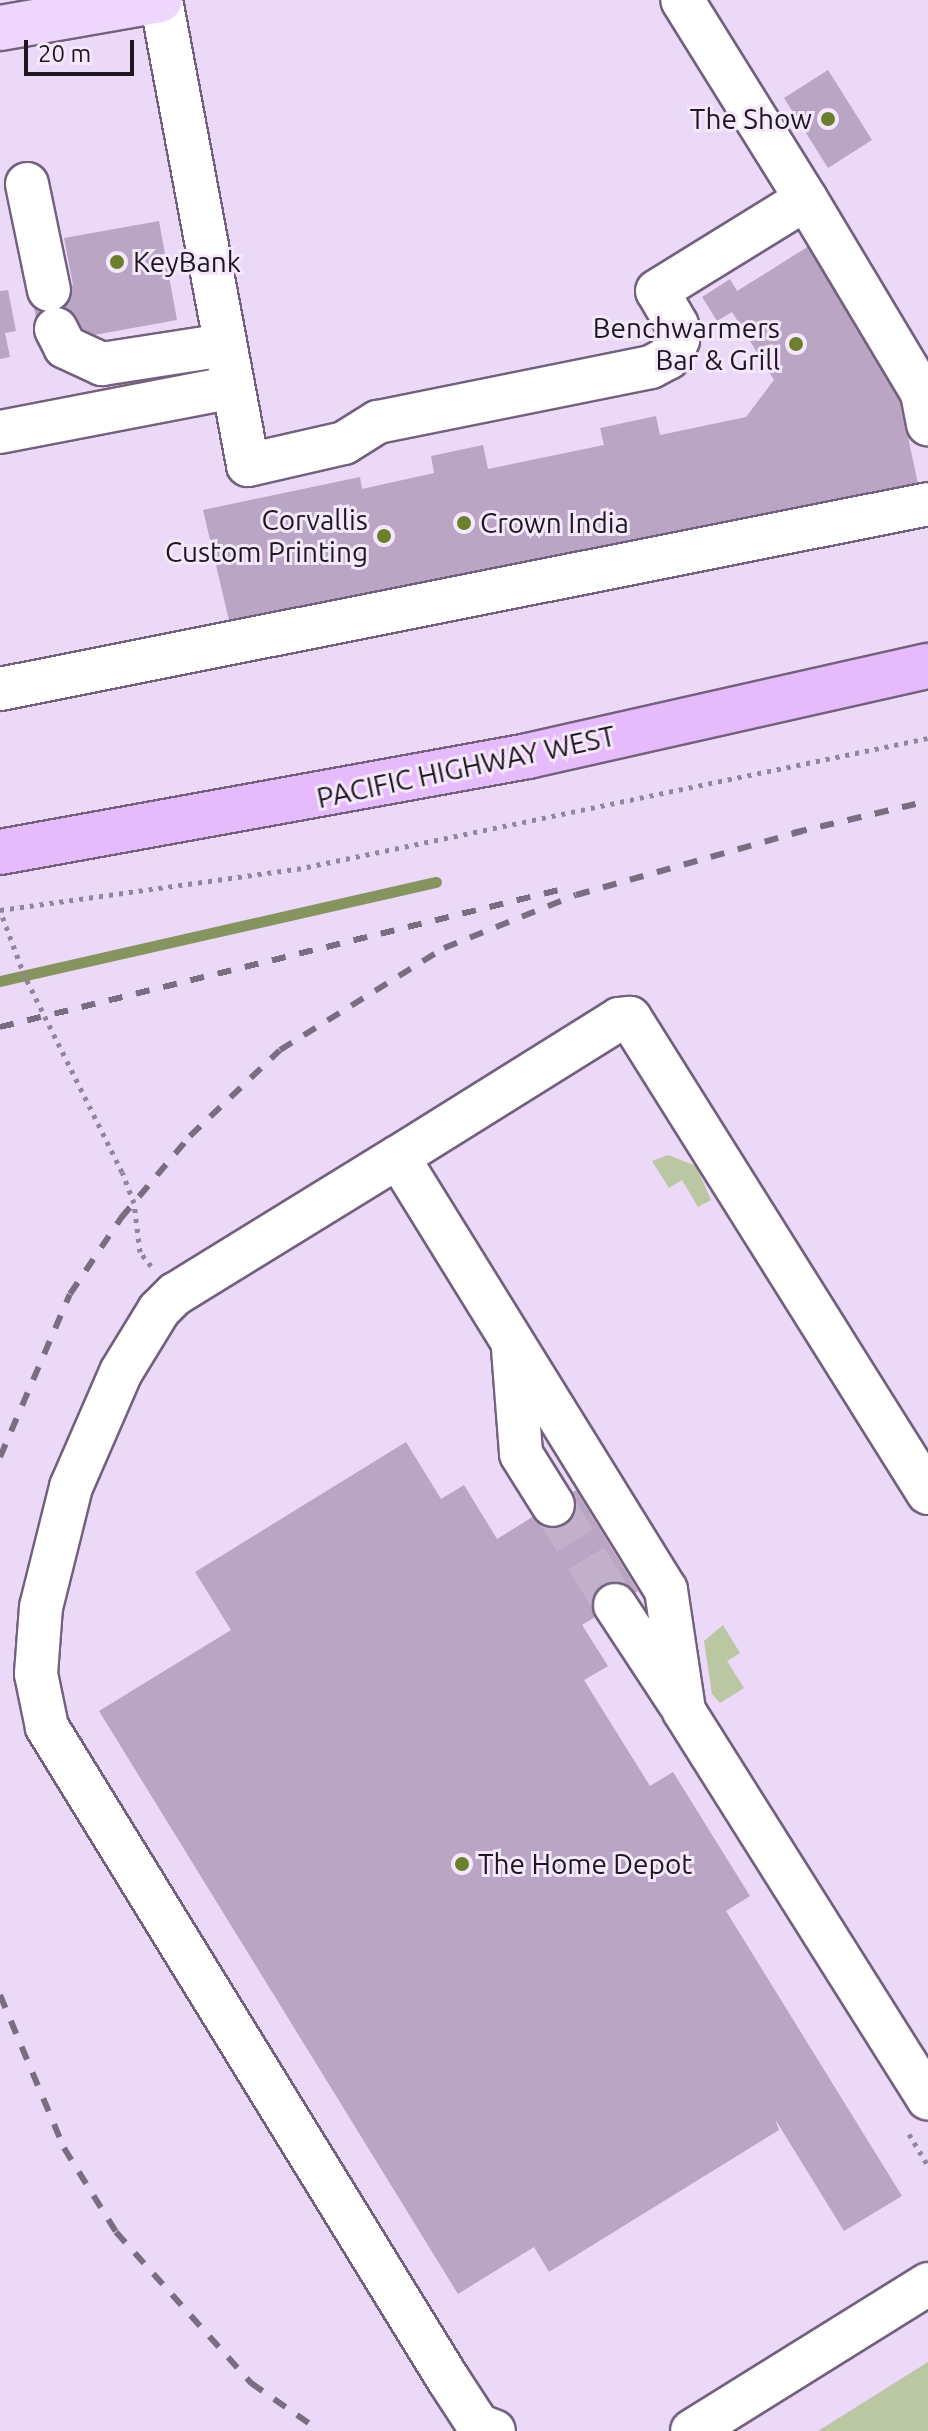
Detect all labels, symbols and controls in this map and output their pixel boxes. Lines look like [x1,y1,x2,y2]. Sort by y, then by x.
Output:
scale bar [28,24,138,74]
text: 20 m [38,40,91,67]
place label: The Show [690,102,812,136]
marker: The Show [819,110,837,128]
place label: KeyBank [133,245,241,279]
marker: KeyBank [108,253,126,271]
place label: Benchwarmers Bar & Grill [593,311,780,377]
marker: Benchwarmers Bar & Grill [787,335,805,353]
place label: Corvallis Custom Printing [165,503,368,569]
place label: Crown India [480,506,629,540]
marker: Crown India [455,514,473,532]
marker: Corvallis Custom Printing [375,527,393,545]
street label: PACIFIC HIGHWAY WEST [314,719,618,815]
place label: The Home Depot [478,1847,692,1881]
marker: The Home Depot [453,1855,471,1873]

